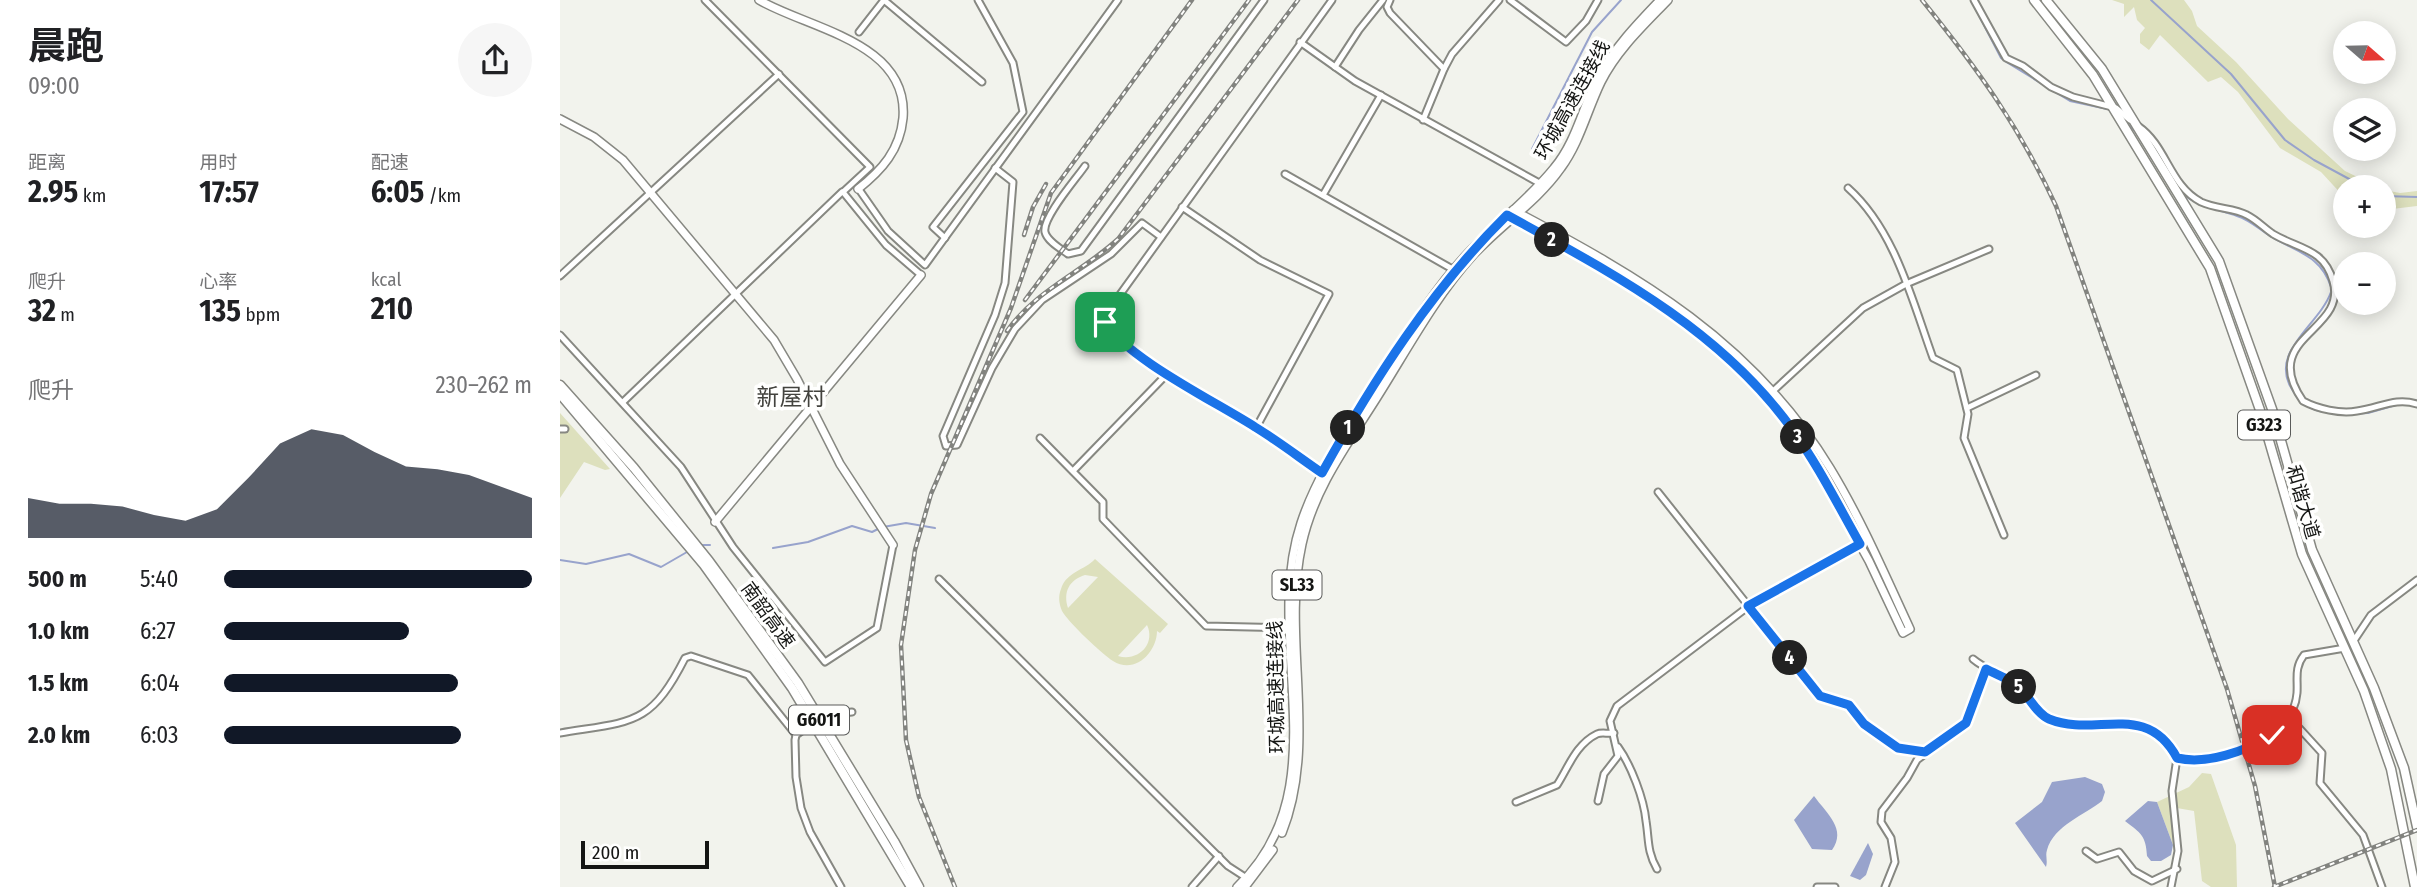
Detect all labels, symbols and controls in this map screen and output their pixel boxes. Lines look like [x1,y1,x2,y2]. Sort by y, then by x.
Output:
north arrow [2333,21,2396,84]
map controls [2333,21,2396,315]
text: 晨跑 [28,23,104,69]
button: share [458,23,532,97]
street label: 环城高速连接线 [1530,36,1614,164]
text: 09:00 [28,72,80,100]
button: layers [2333,98,2396,161]
text: 距离 [28,151,66,174]
text: 用时 [199,151,237,174]
text: 配速 [371,151,409,174]
text: 2.95 [28,174,78,210]
text: 17:57 [199,174,259,210]
text: 6:05 [371,174,424,210]
button: + [2333,175,2396,238]
text: km [78,184,106,207]
text: /km [424,184,461,207]
pin: 2 [1534,222,1570,258]
text: 2 [1547,228,1556,251]
button: − [2333,252,2396,315]
text: kcal [371,268,401,291]
text: 爬升 [28,270,66,293]
text: 心率 [199,270,237,293]
text: 210 [371,291,413,327]
pin [1075,292,1135,352]
text: 32 [28,293,56,329]
text: 135 [199,293,241,329]
text: m [56,303,75,326]
text: bpm [241,303,280,326]
icon: arrive [1086,303,1124,341]
text: 230–262 m [435,371,532,399]
text: 爬升 [28,376,74,404]
district label: 新屋村 [757,383,826,411]
pin: 1 [1330,410,1366,446]
road number: G323 [2238,410,2290,440]
text: 1 [1343,416,1352,439]
pin: 3 [1780,420,1816,454]
text: 3 [1793,425,1802,448]
street label: 和谐大道 [2281,462,2325,542]
text: 500 m [28,565,87,593]
text: 5:40 [140,565,178,593]
road number: SL33 [1272,570,1322,600]
street label: 南韶高速 [736,577,800,653]
text: 1.0 km [28,617,89,645]
text: 6:27 [140,617,176,645]
street label: 环城高速连接线 [1263,620,1289,754]
pin: 4 [1772,640,1808,676]
text: 4 [1785,646,1794,669]
text: 1.5 km [28,669,89,697]
text: 6:04 [140,669,179,697]
pin: 5 [2002,670,2036,704]
text: 5 [2014,675,2023,698]
pin [2242,705,2302,765]
road number: G6011 [789,706,849,734]
icon: check [2253,716,2291,754]
text: 2.0 km [28,721,90,749]
text: 6:03 [140,721,178,749]
scale bar [581,838,709,870]
text: 200 m [592,841,639,864]

